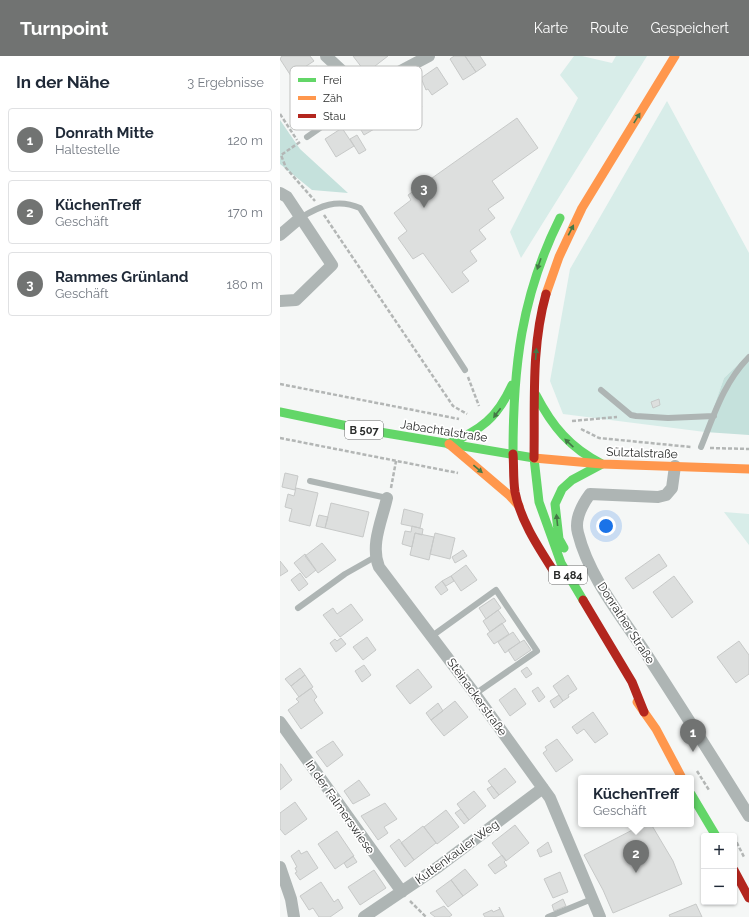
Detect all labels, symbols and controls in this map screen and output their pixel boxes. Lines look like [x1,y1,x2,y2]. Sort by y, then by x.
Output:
text: Turnpoint [20,17,108,39]
text: Karte [534,20,568,36]
text: Route [590,20,628,36]
text: Gespeichert [650,20,729,36]
legend [290,66,422,130]
text: In der Nähe [16,72,110,92]
text: Frei [323,74,342,87]
text: 3 Ergebnisse [187,75,264,90]
text: Zäh [323,92,342,105]
text: Stau [323,110,346,123]
one-way arrow [633,112,640,124]
text: Donrath Mitte [55,124,154,142]
text: 1 [27,133,33,148]
text: 120 m [227,133,263,148]
text: Haltestelle [55,142,120,157]
pin: 3 [411,175,437,208]
text: KüchenTreff [55,196,141,214]
text: 2 [26,205,34,220]
text: 170 m [227,205,263,220]
text: Geschäft [55,214,109,229]
one-way arrow [567,224,574,236]
one-way arrow [536,258,542,270]
text: Rammes Grünland [55,268,188,286]
text: 3 [26,277,34,292]
text: 180 m [227,277,263,292]
text: Geschäft [55,286,109,301]
one-way arrow [533,348,540,361]
one-way arrow [492,407,501,418]
street label: Jabachtalstraße [400,417,488,445]
road number: B 507 [345,421,383,439]
one-way arrow [564,438,574,448]
street label: Sülztalstraße [606,445,678,461]
one-way arrow [472,464,483,473]
one-way arrow [554,514,561,526]
your location [596,516,616,536]
road number: B 484 [549,566,587,584]
street label: Donrather Straße [595,580,657,666]
street label: Steinackerstraße [444,656,510,738]
pin: 1 [680,719,706,752]
street label: In der Falmerswiese [302,758,378,856]
popup [578,775,694,827]
text: KüchenTreff [593,785,679,803]
text: Geschäft [593,803,647,818]
street label: Kuttenkauler Weg [413,817,501,887]
map controls [701,833,737,905]
button: + [701,833,737,869]
pin: 2 [623,840,649,873]
button: − [701,869,737,905]

